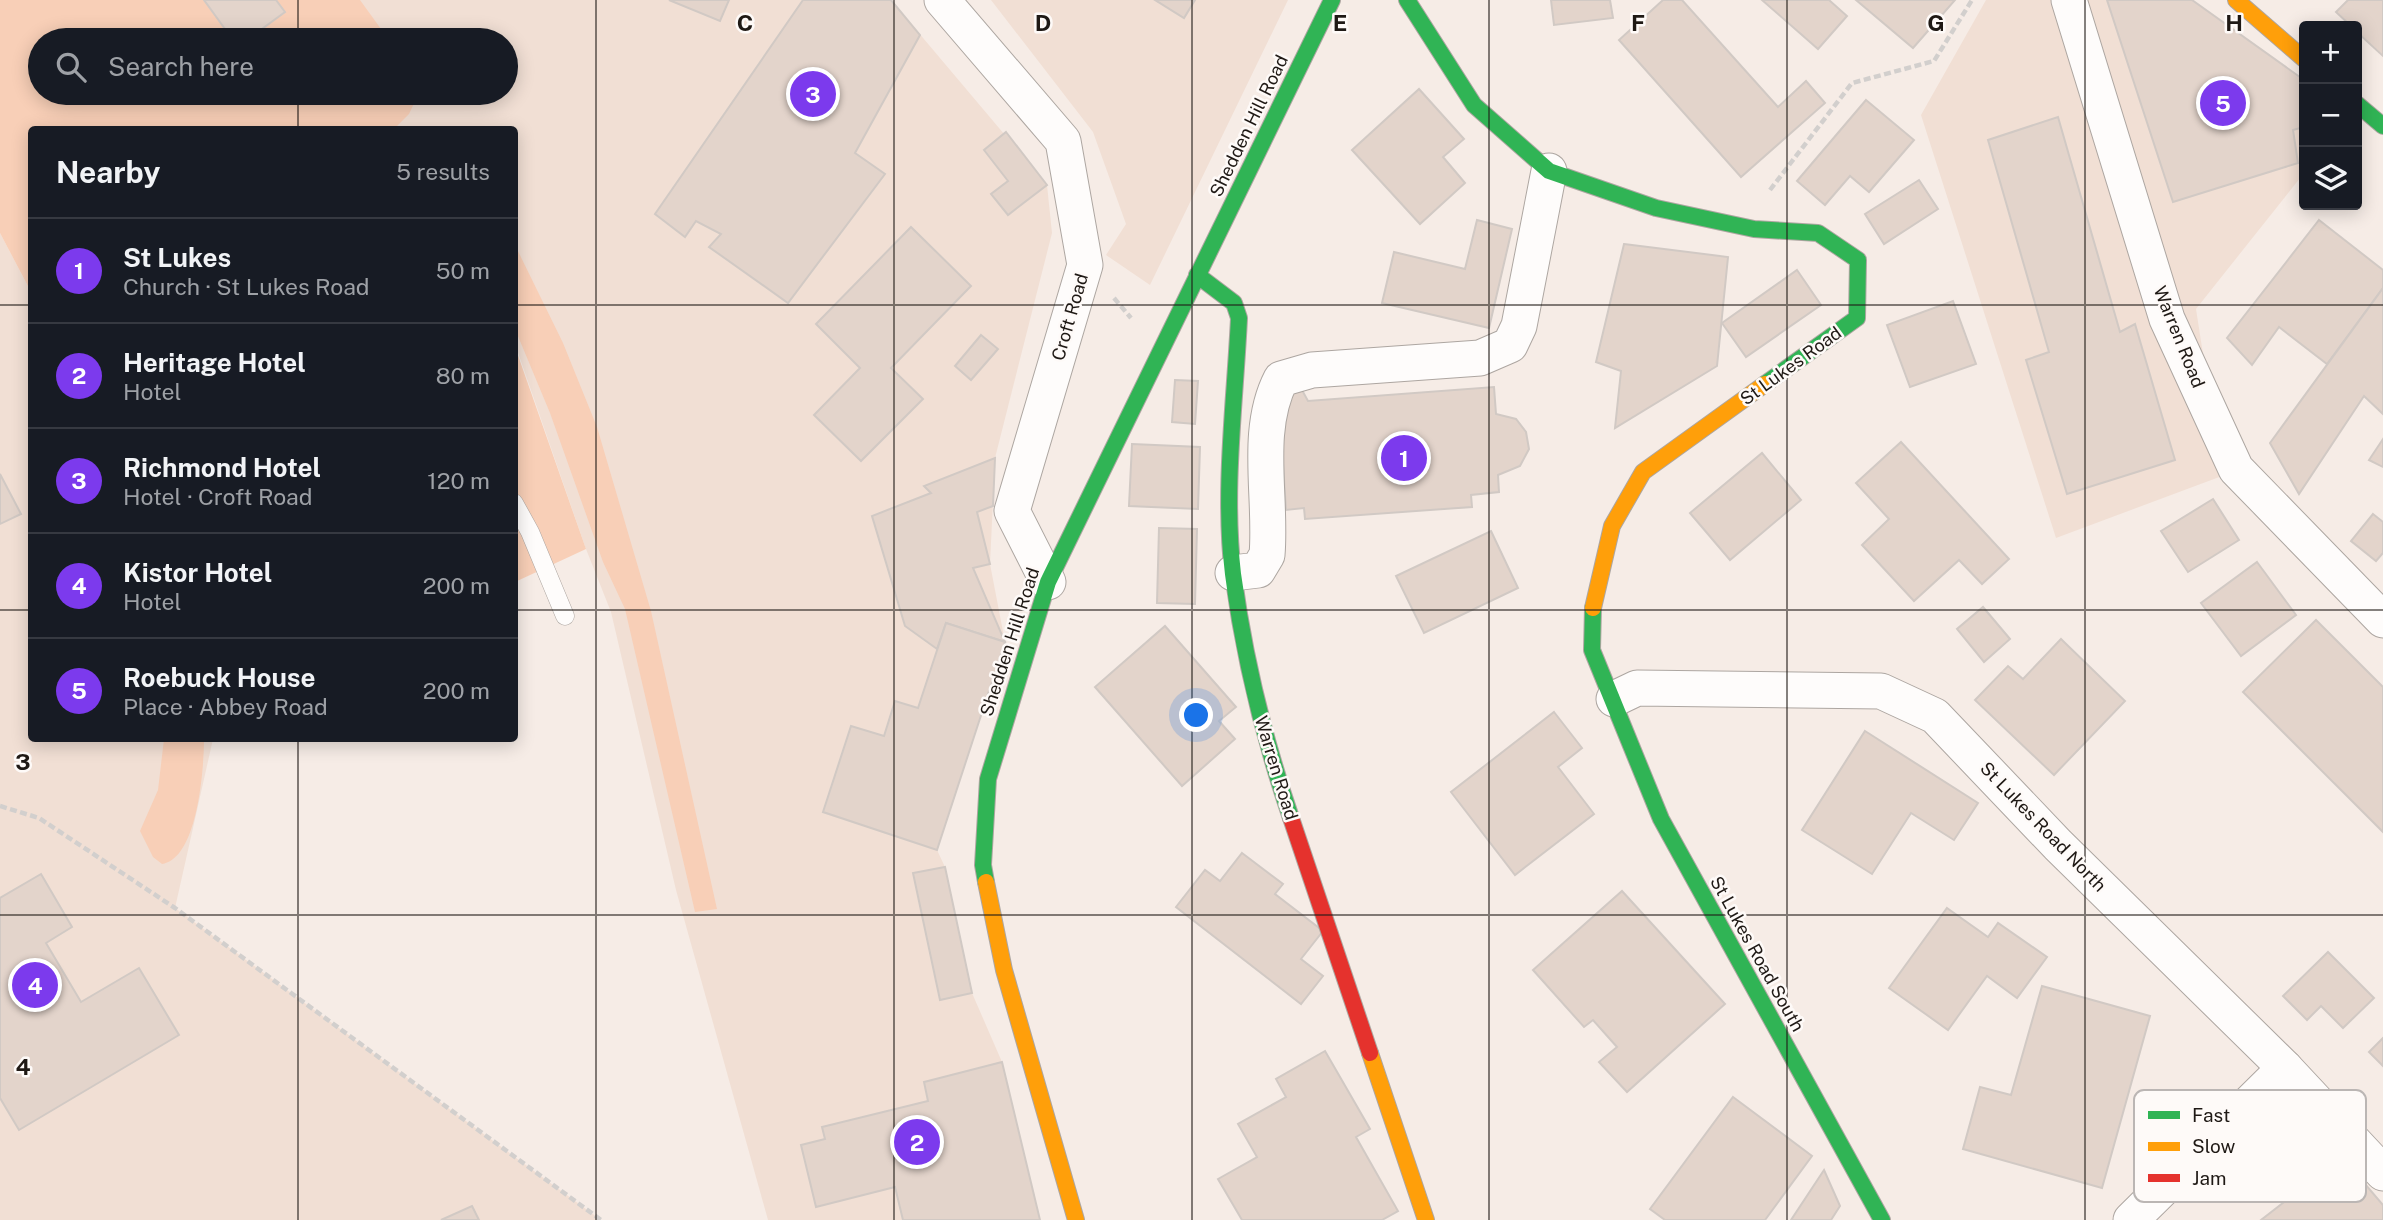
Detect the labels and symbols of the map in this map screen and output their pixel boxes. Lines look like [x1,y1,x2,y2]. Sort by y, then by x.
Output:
text: C [737,9,753,36]
text: D [1035,9,1051,36]
text: E [1333,9,1347,36]
text: F [1631,9,1645,36]
text: G [1927,9,1945,36]
text: H [2225,9,2243,36]
street label: Shedden Hill Road [1205,51,1292,200]
pin: 3 [790,68,836,120]
pin: 5 [2200,77,2246,129]
street label: Croft Road [1047,271,1092,363]
street label: Warren Road [2150,283,2209,391]
street label: St Lukes Road [1736,322,1845,409]
pin: 1 [1381,432,1427,484]
street label: Shedden Hill Road [976,565,1043,719]
your location [1179,698,1213,732]
street label: Warren Road [1251,713,1302,822]
text: 3 [15,748,31,775]
street label: St Lukes Road North [1976,757,2111,896]
street label: St Lukes Road South [1706,872,1809,1035]
pin: 4 [12,959,58,1011]
text: 4 [15,1053,31,1080]
legend [2134,1090,2366,1202]
text: Fast [2192,1104,2230,1126]
pin: 2 [894,1116,940,1168]
text: Slow [2192,1135,2236,1157]
text: Jam [2192,1167,2226,1189]

